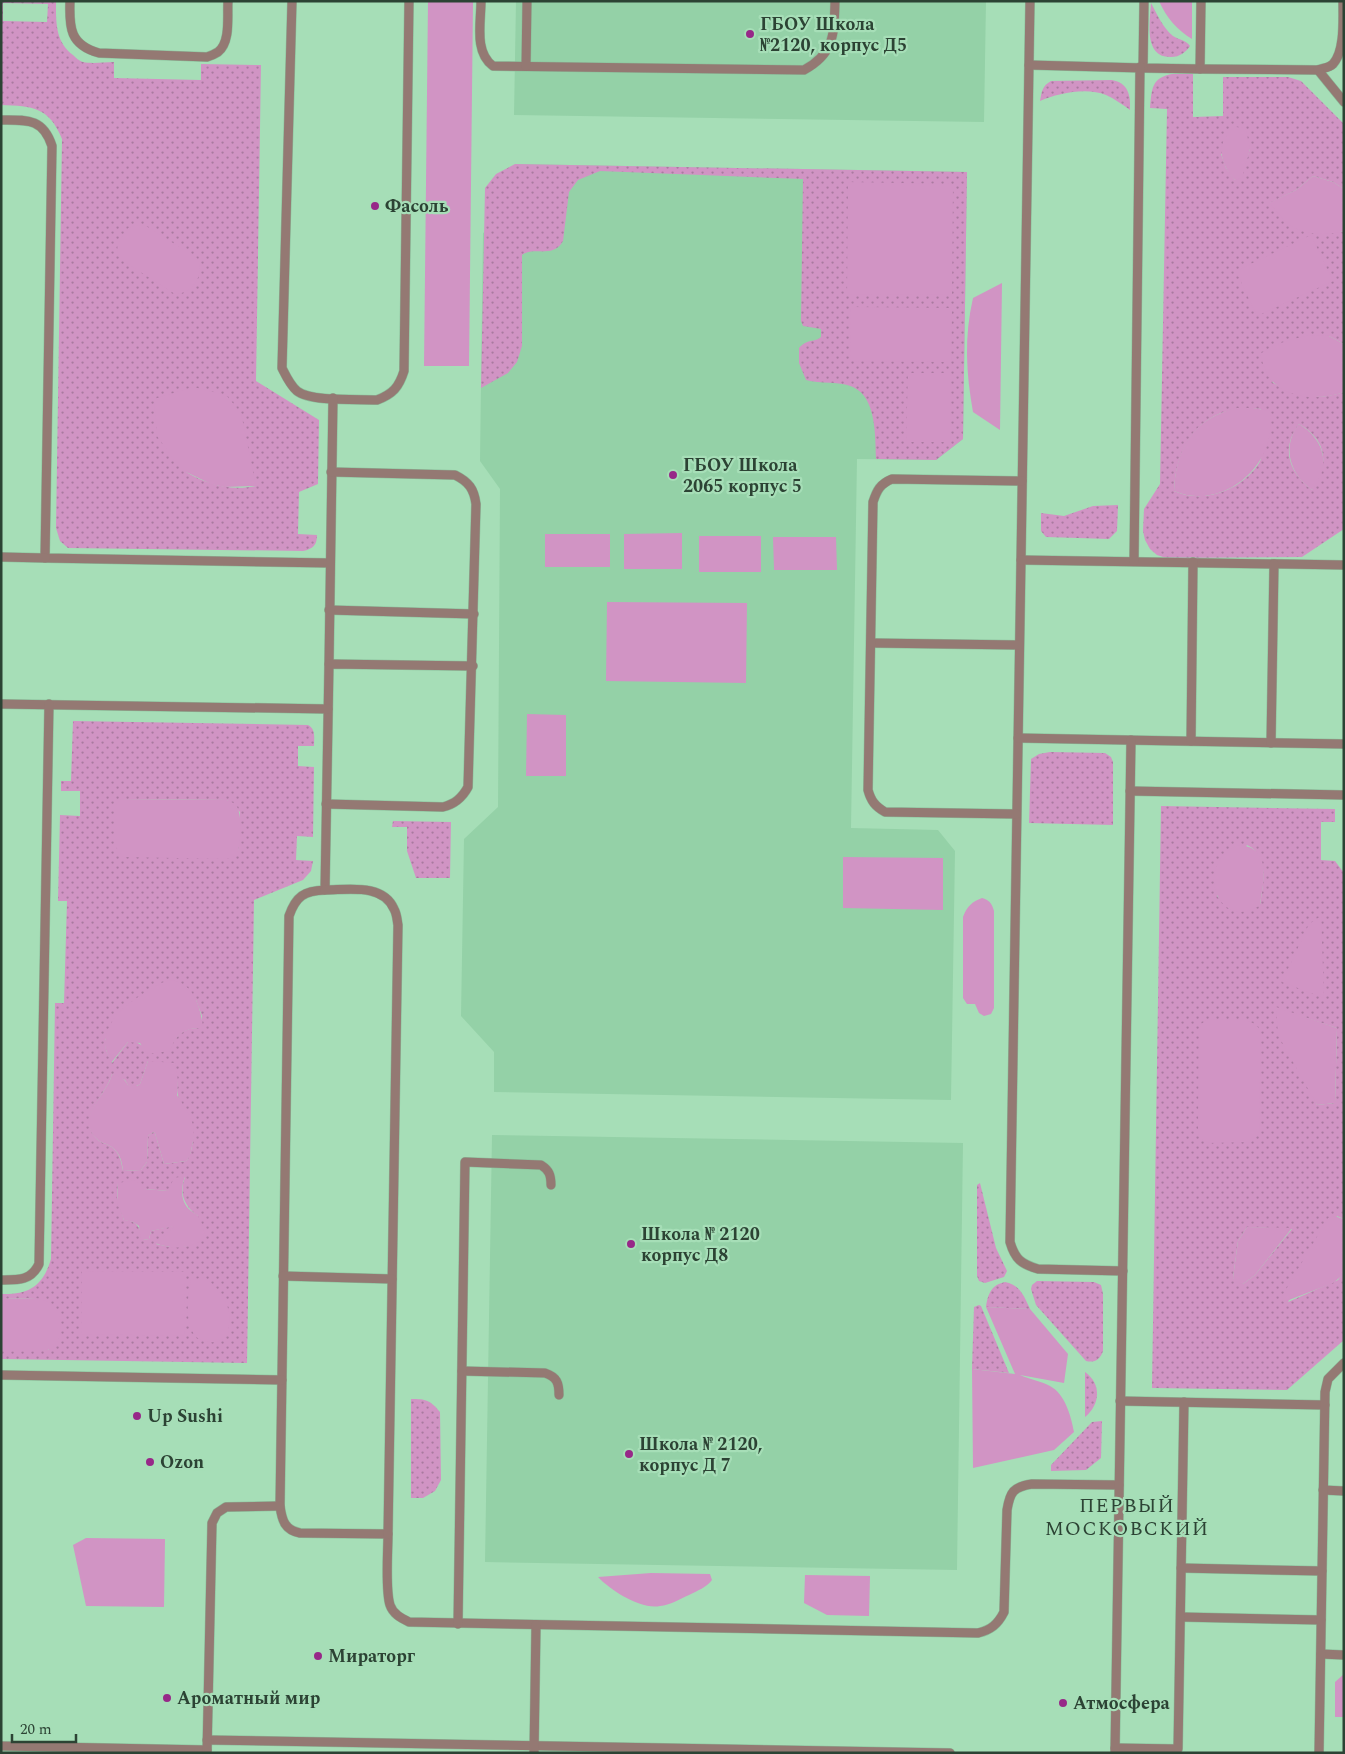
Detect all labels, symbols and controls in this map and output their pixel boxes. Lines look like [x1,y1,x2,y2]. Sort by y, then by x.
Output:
place label: ГБОУ Школа №2120, корпус Д5 [760,11,907,59]
marker: ГБОУ Школа №2120, корпус Д5 [744,28,756,40]
place label: Фасоль [385,193,449,220]
marker: Фасоль [369,200,381,212]
place label: ГБОУ Школа 2065 корпус 5 [683,452,802,500]
marker: ГБОУ Школа 2065 корпус 5 [667,469,679,481]
place label: Школа № 2120 корпус Д8 [641,1221,760,1269]
marker: Школа № 2120 корпус Д8 [625,1238,637,1250]
place label: Up Sushi [147,1403,223,1430]
marker: Up Sushi [131,1410,143,1422]
place label: Школа № 2120, корпус Д 7 [639,1431,763,1479]
marker: Школа № 2120, корпус Д 7 [623,1448,635,1460]
place label: Ozon [160,1449,204,1476]
marker: Ozon [144,1456,156,1468]
district label: ПЕРВЫЙ МОСКОВСКИЙ [1045,1491,1209,1544]
place label: Мираторг [328,1643,416,1670]
marker: Мираторг [312,1650,324,1662]
place label: Ароматный мир [177,1685,320,1712]
place label: Атмосфера [1073,1690,1171,1717]
marker: Ароматный мир [161,1692,173,1704]
marker: Атмосфера [1057,1697,1069,1709]
scale bar [12,1712,76,1744]
text: 20 m [20,1718,52,1741]

